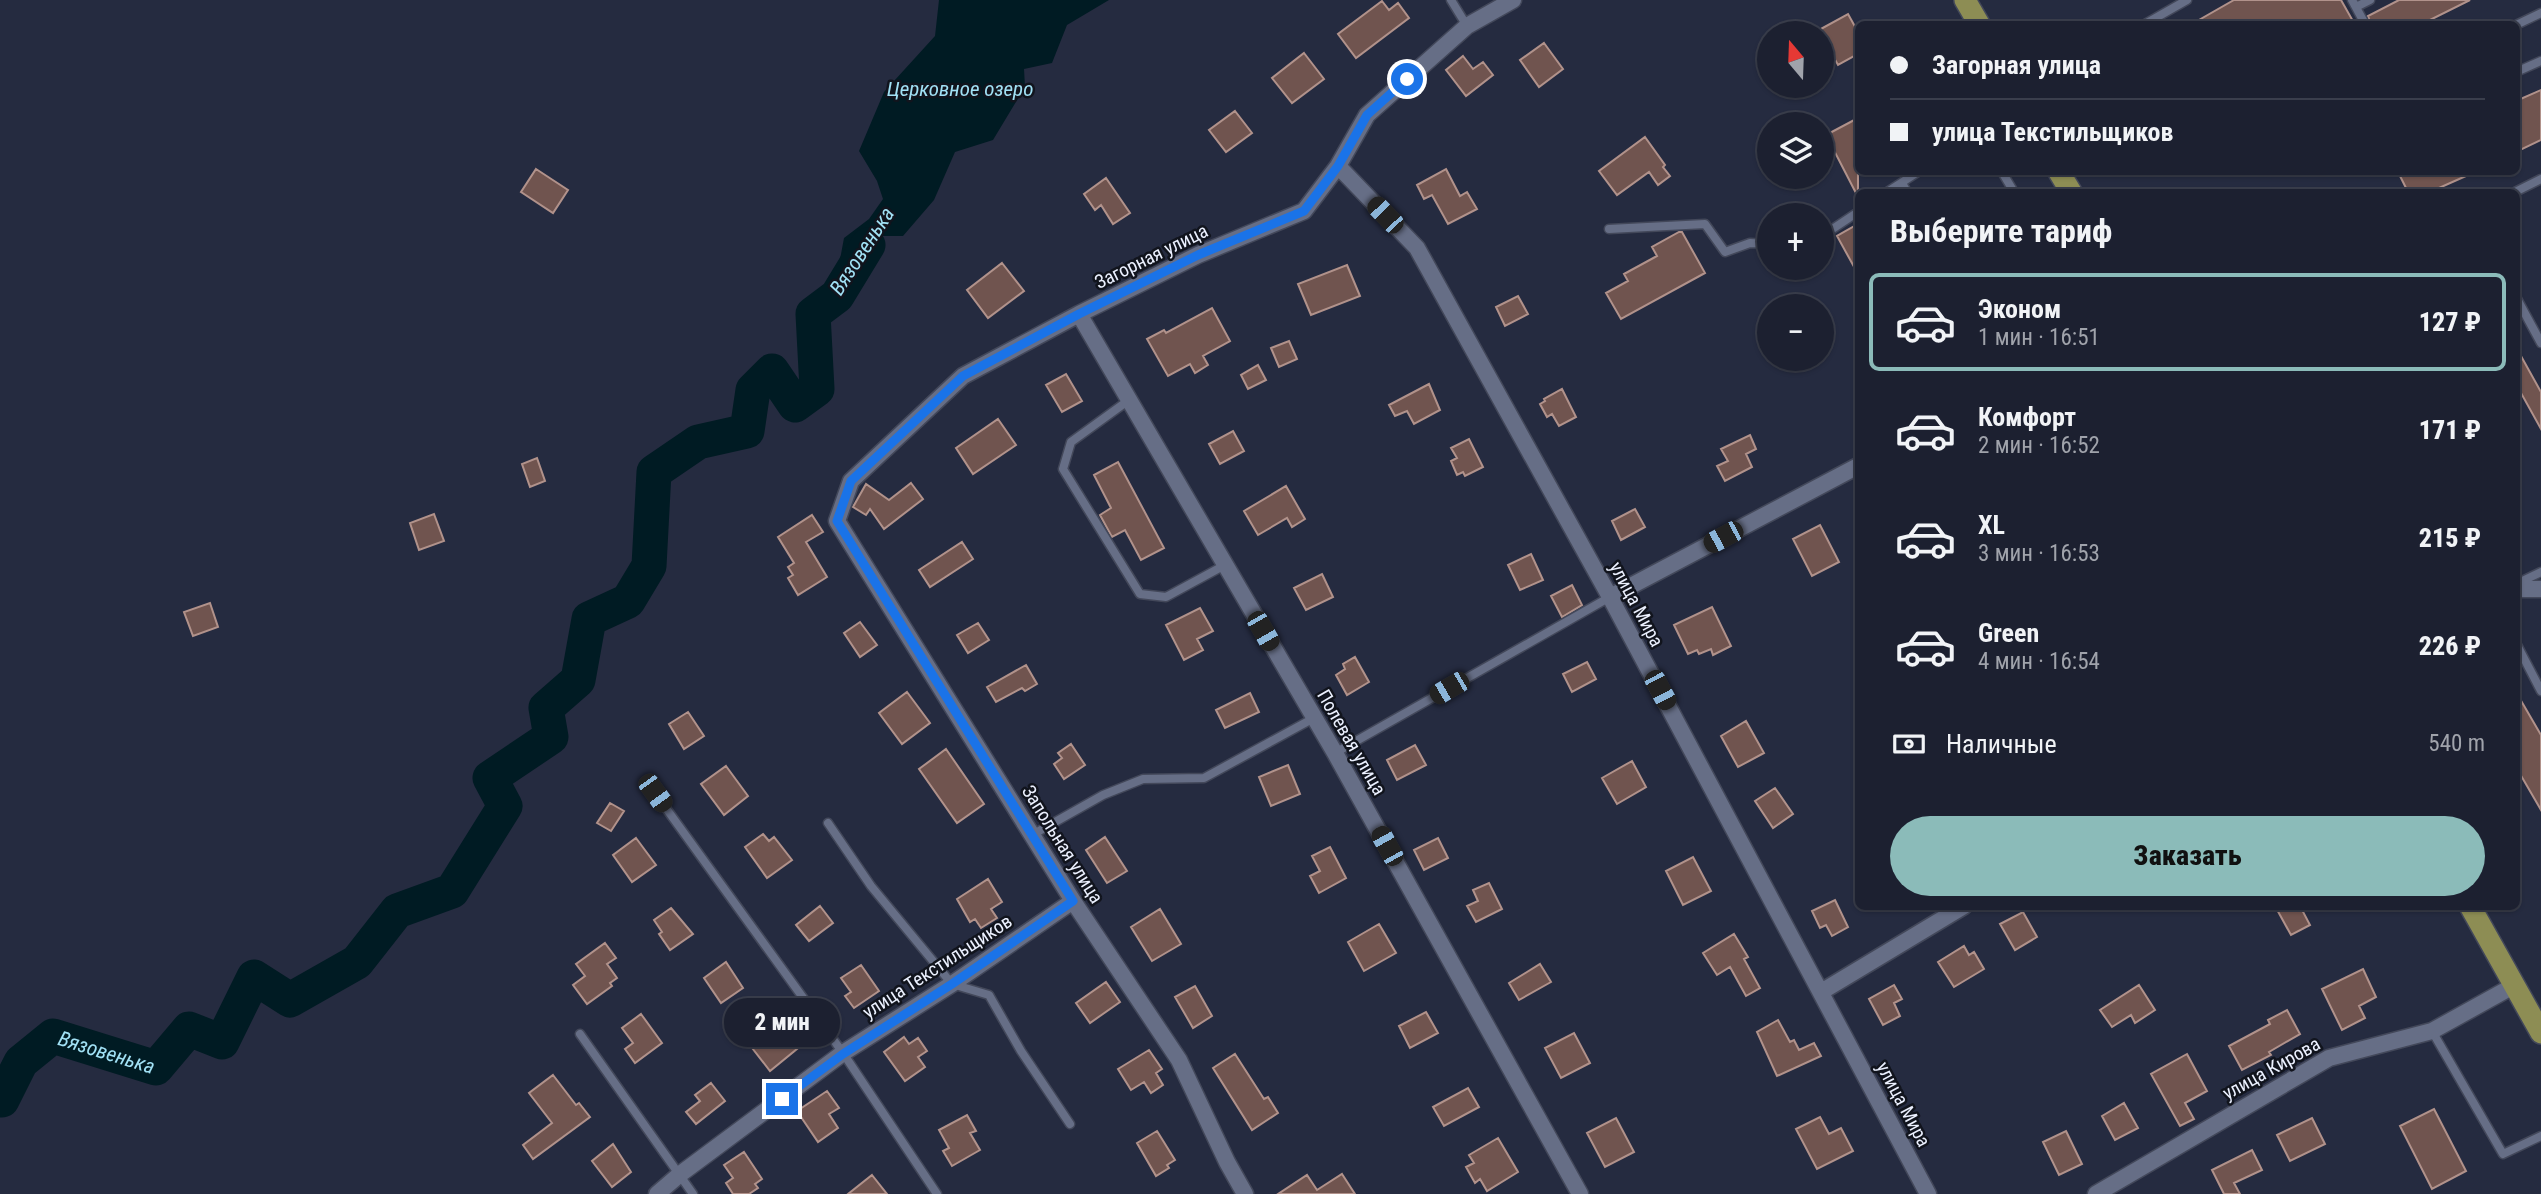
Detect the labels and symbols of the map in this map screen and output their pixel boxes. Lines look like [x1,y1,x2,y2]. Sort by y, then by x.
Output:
north arrow [1757,21,1834,98]
route start [1391,63,1423,95]
water label: Церковное озеро [887,77,1033,101]
car [1363,193,1408,237]
water label: Вязовенька [825,203,899,299]
street label: Загорная улица [1091,219,1212,294]
car [1700,518,1747,556]
street label: улица Мира [1605,558,1669,651]
car [1244,608,1283,654]
car [1641,667,1680,713]
car [1426,668,1473,708]
street label: Полевая улица [1312,685,1391,799]
car [635,770,676,816]
street label: Запольная улица [1017,781,1108,908]
car [1368,823,1407,869]
street label: улица Текстильщиков [858,910,1016,1023]
callout: 2 мин [724,998,840,1046]
water label: Вязовенька [55,1026,158,1079]
street label: улица Кирова [2218,1032,2324,1105]
street label: улица Мира [1872,1058,1936,1151]
route end [766,1083,798,1115]

